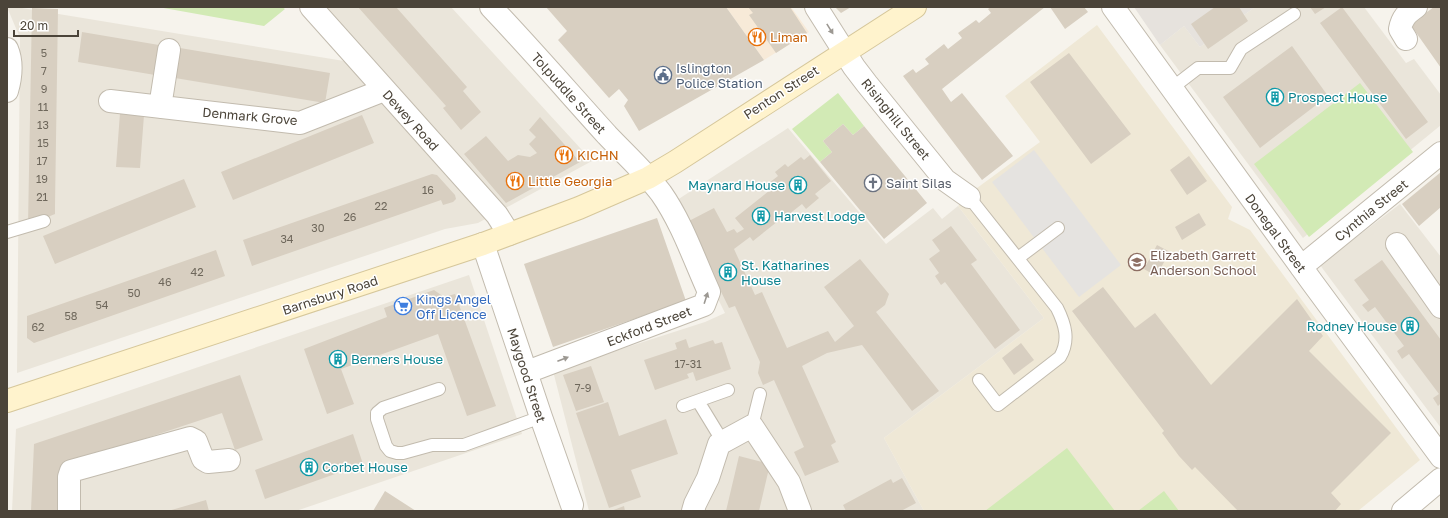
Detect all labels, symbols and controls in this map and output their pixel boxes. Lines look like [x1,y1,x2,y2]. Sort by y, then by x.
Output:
scale bar [14,12,78,38]
text: 20 m [20,18,48,33]
one-way arrow [827,23,834,35]
restaurant icon: Liman [747,27,767,47]
place label: Liman [770,29,808,45]
house number: 5 [41,46,47,59]
street label: Tolpuddle Street [528,49,610,137]
place label: Islington Police Station [676,60,763,91]
street label: Penton Street [740,62,822,122]
house number: 7 [41,64,47,77]
public building icon: Islington Police Station [653,65,673,85]
street label: Risinghill Street [858,75,934,163]
house number: 9 [41,82,47,95]
street label: Dewey Road [379,86,443,154]
building icon: Prospect House [1265,87,1285,107]
place label: Prospect House [1288,89,1387,105]
house number: 11 [38,100,48,113]
street label: Denmark Grove [202,104,298,128]
house number: 13 [37,118,49,131]
house number: 15 [37,136,49,149]
restaurant icon: KICHN [554,145,574,165]
place label: KICHN [577,147,619,163]
house number: 17 [36,154,48,167]
restaurant icon: Little Georgia [505,171,525,191]
house number: 19 [36,172,48,185]
place label: Little Georgia [528,173,612,189]
church icon: Saint Silas [863,173,883,193]
building icon: Maynard House [788,175,808,195]
place label: Saint Silas [886,175,952,191]
street label: Cynthia Street [1331,176,1411,244]
place label: Maynard House [688,177,785,193]
house number: 16 [422,183,434,196]
house number: 21 [36,190,48,203]
street label: Donegal Street [1242,190,1310,276]
house number: 22 [375,199,387,212]
building icon: Harvest Lodge [751,206,771,226]
place label: Harvest Lodge [774,208,865,224]
house number: 26 [343,210,357,223]
house number: 30 [311,221,325,234]
house number: 34 [280,232,294,245]
place label: Elizabeth Garrett Anderson School [1150,247,1256,278]
school or university icon: Elizabeth Garrett Anderson School [1127,252,1147,272]
place label: St. Katharines House [741,257,829,288]
building icon: St. Katharines House [718,262,738,282]
house number: 42 [190,265,204,278]
street label: Barnsbury Road [280,272,380,318]
house number: 46 [158,275,172,288]
house number: 50 [127,286,141,299]
place label: Kings Angel Off Licence [416,291,491,322]
one-way arrow [703,292,709,304]
supermarket icon: Kings Angel Off Licence [393,296,413,316]
house number: 54 [95,298,109,311]
street label: Eckford Street [604,303,694,349]
house number: 58 [64,309,78,322]
building icon: Rodney House [1400,316,1420,336]
place label: Rodney House [1307,318,1397,334]
house number: 62 [31,320,45,333]
street label: Maygood Street [504,326,550,424]
building icon: Berners House [328,349,348,369]
place label: Berners House [351,351,443,367]
one-way arrow [557,355,569,361]
house number: 17-31 [674,357,702,370]
house number: 7-9 [575,381,591,394]
building icon: Corbet House [299,457,319,477]
place label: Corbet House [322,459,408,475]

